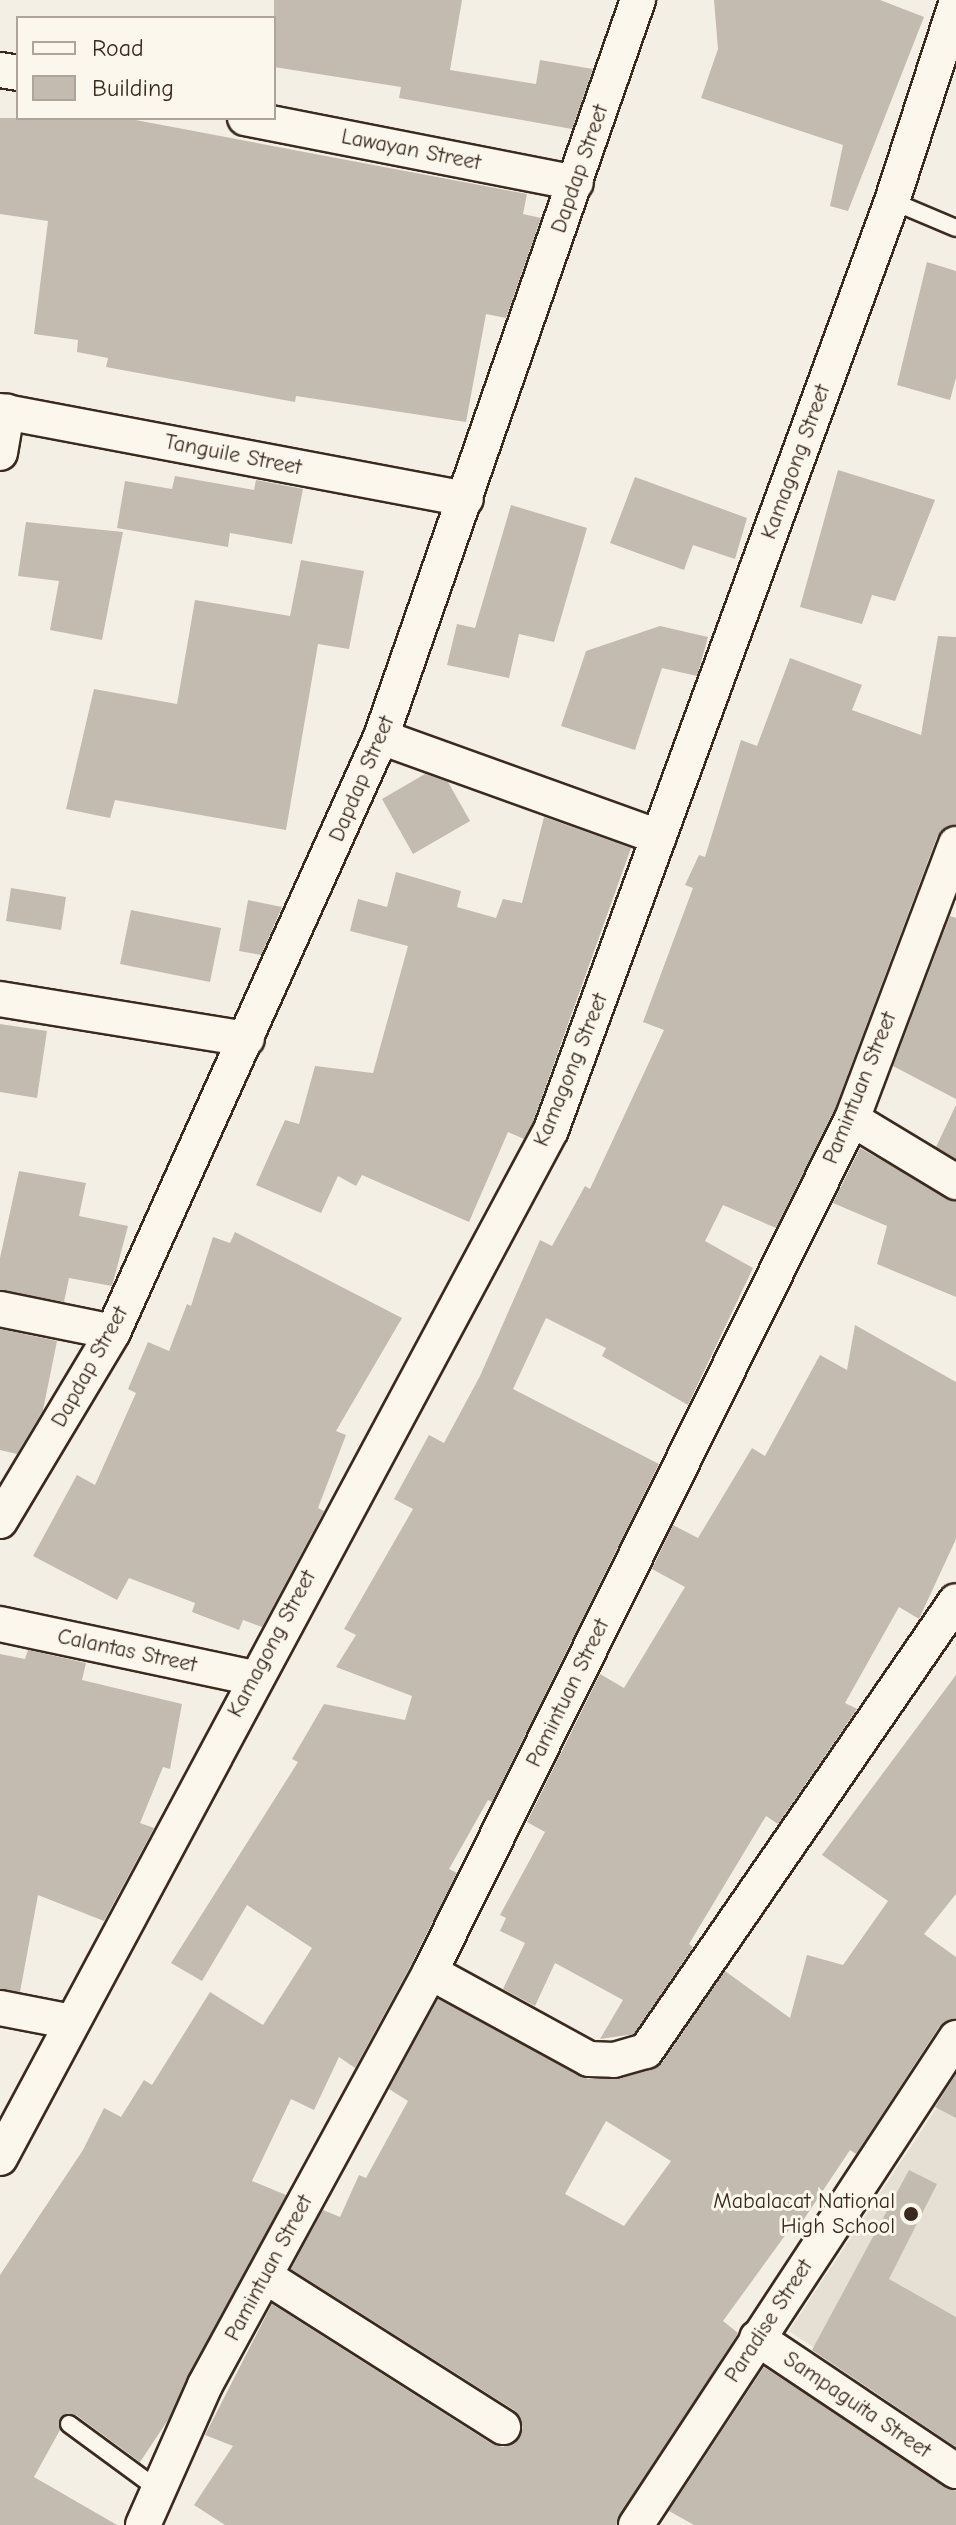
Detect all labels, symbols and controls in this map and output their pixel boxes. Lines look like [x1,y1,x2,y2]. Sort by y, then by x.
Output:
legend [16,16,276,120]
text: Road [92,34,144,62]
text: Building [92,74,174,102]
street label: Dapdap Street [546,101,614,237]
street label: Lawayan Street [339,124,483,176]
street label: Kamagong Street [756,381,836,543]
street label: Tanguile Street [162,429,304,481]
street label: Dapdap Street [324,712,400,846]
street label: Kamagong Street [528,990,614,1150]
street label: Pamintuan Street [817,1008,903,1168]
street label: Dapdap Street [46,1302,134,1432]
street label: Kamagong Street [222,1566,322,1722]
street label: Pamintuan Street [521,1615,615,1771]
street label: Calantas Street [55,1623,199,1679]
place label: Mabalacat National High School [713,2188,895,2240]
street label: Pamintuan Street [219,2190,319,2346]
marker: Mabalacat National High School [902,2205,920,2223]
street label: Paradise Street [719,2254,819,2388]
street label: Sampaguita Street [778,2346,936,2464]

